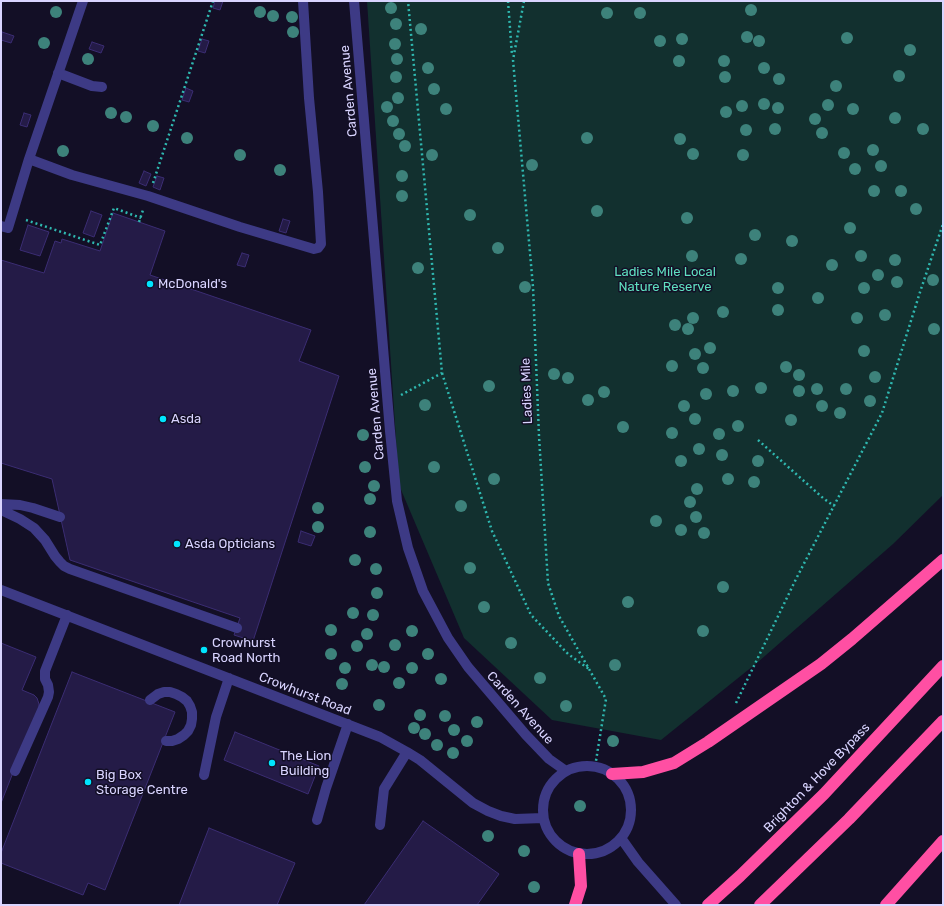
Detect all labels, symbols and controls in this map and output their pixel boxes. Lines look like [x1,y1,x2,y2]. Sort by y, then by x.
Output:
street label: Carden Avenue [337,44,361,138]
park label: Ladies Mile Local Nature Reserve [614,264,716,295]
place label: McDonald's [158,276,227,292]
marker: McDonald's [145,279,155,289]
street label: Ladies Mile [518,358,536,424]
street label: Carden Avenue [364,367,388,461]
place label: Asda [171,411,201,427]
marker: Asda [158,414,168,424]
place label: Asda Opticians [185,536,275,552]
marker: Asda Opticians [172,539,182,549]
place label: Crowhurst Road North [212,635,280,666]
marker: Crowhurst Road North [199,645,209,655]
street label: Crowhurst Road [257,669,353,719]
street label: Carden Avenue [483,669,557,747]
street label: Brighton & Hove Bypass [761,720,873,836]
place label: The Lion Building [280,748,331,779]
marker: The Lion Building [267,758,277,768]
place label: Big Box Storage Centre [96,767,188,798]
marker: Big Box Storage Centre [83,777,93,787]

